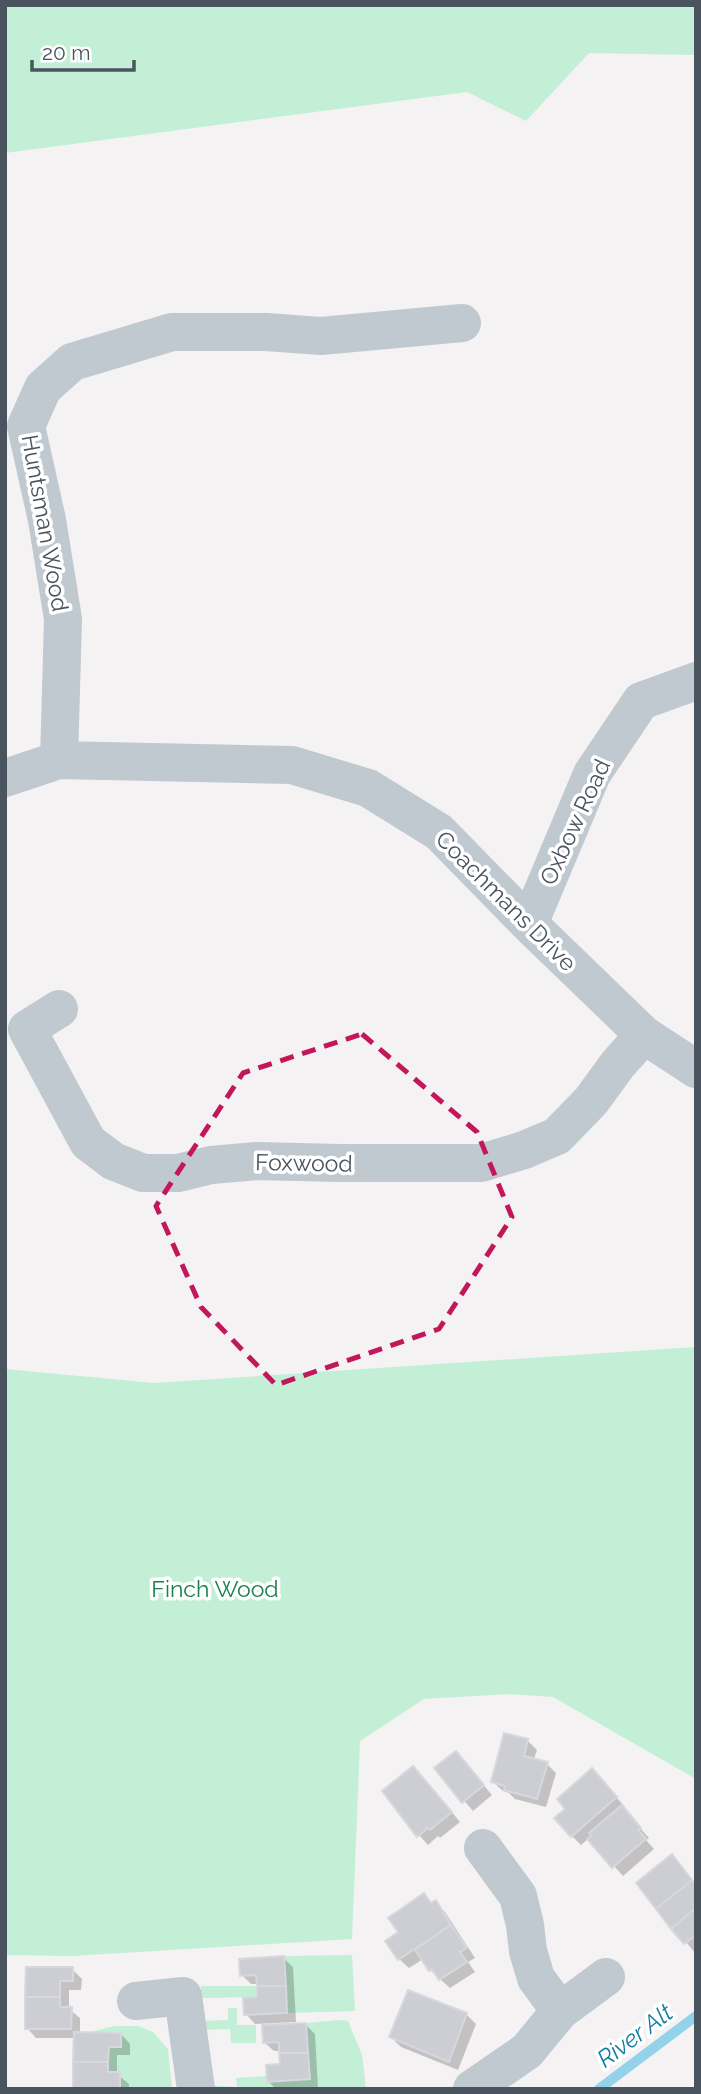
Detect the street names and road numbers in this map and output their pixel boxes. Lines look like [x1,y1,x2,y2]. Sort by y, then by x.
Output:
street label: Huntsman Wood [17,432,74,613]
street label: Oxbow Road [534,755,615,889]
street label: Coachmans Drive [431,825,582,976]
street label: Foxwood [255,1148,353,1177]

